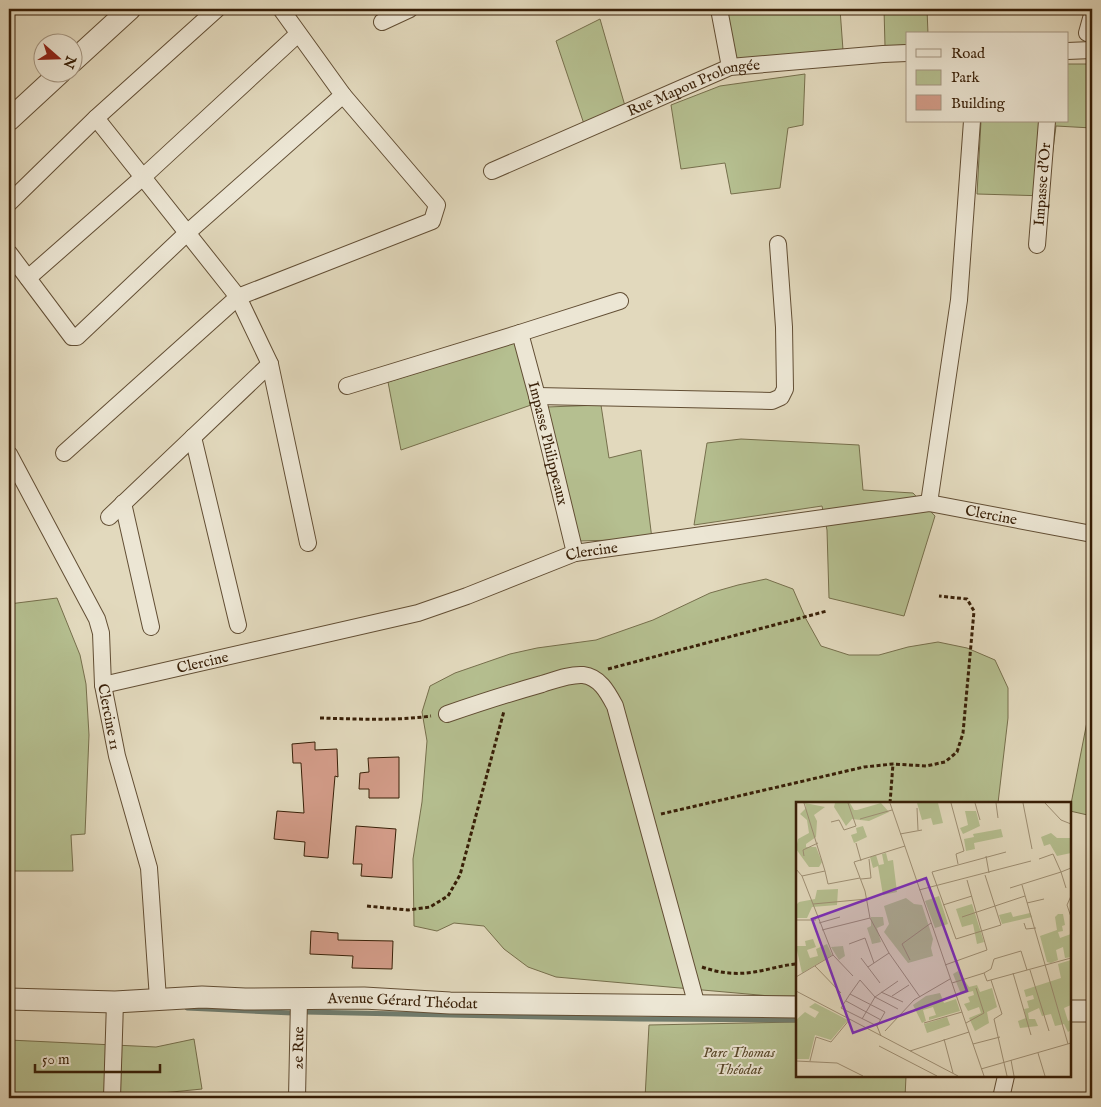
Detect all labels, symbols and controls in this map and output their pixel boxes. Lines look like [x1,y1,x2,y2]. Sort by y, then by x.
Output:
north arrow [32,32,82,82]
legend [906,32,1068,122]
text: Road [951,44,986,63]
text: N [59,52,80,71]
street label: Rue Mapou Prolongée [624,55,761,120]
text: Park [951,68,981,87]
text: Building [951,94,1006,113]
street label: Impasse d'Or [1029,141,1055,227]
street label: Impasse Philippeaux [524,379,573,508]
street label: Clercine [964,501,1019,529]
street label: Clercine [563,538,619,565]
street label: Clercine [175,647,230,677]
street label: Clercine 11 [93,682,125,752]
inset map [796,802,1071,1077]
street label: Avenue Gérard Théodat [326,988,478,1013]
street label: 2e Rue [288,1026,308,1070]
scale bar [35,1042,160,1074]
park label: Parc Thomas Théodat [703,1043,776,1079]
text: 50 m [42,1050,70,1069]

